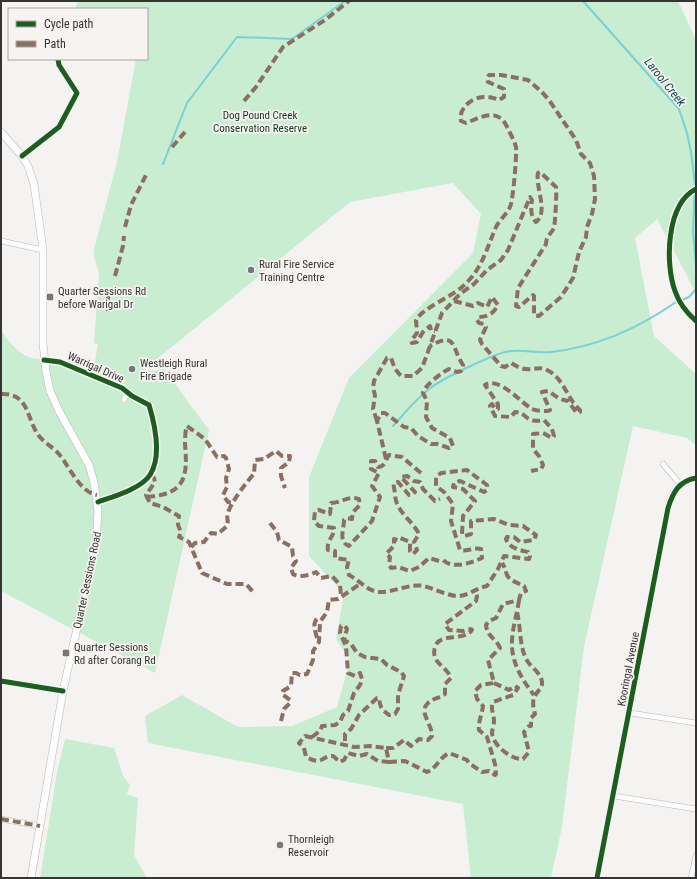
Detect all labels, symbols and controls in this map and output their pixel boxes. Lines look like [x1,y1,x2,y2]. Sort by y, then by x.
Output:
legend [8,8,148,60]
text: Cycle path [44,17,94,31]
text: Path [44,37,66,51]
water label: Larool Creek [641,55,689,109]
park label: Dog Pound Creek Conservation Reserve [213,109,307,135]
place label: Rural Fire Service Training Centre [259,258,334,284]
marker: Rural Fire Service Training Centre [246,265,256,275]
place label: Quarter Sessions Rd before Warigal Dr [58,285,146,311]
marker: Quarter Sessions Rd before Warigal Dr [45,292,55,302]
street label: Warrigal Drive [66,349,126,386]
place label: Westleigh Rural Fire Brigade [140,357,207,383]
marker: Westleigh Rural Fire Brigade [127,364,137,374]
street label: Quarter Sessions Road [71,530,104,630]
street label: Kooringal Avenue [615,631,642,707]
place label: Quarter Sessions Rd after Corang Rd [74,641,156,667]
marker: Quarter Sessions Rd after Corang Rd [61,648,71,658]
place label: Thornleigh Reservoir [288,833,334,859]
marker: Thornleigh Reservoir [275,840,285,850]

